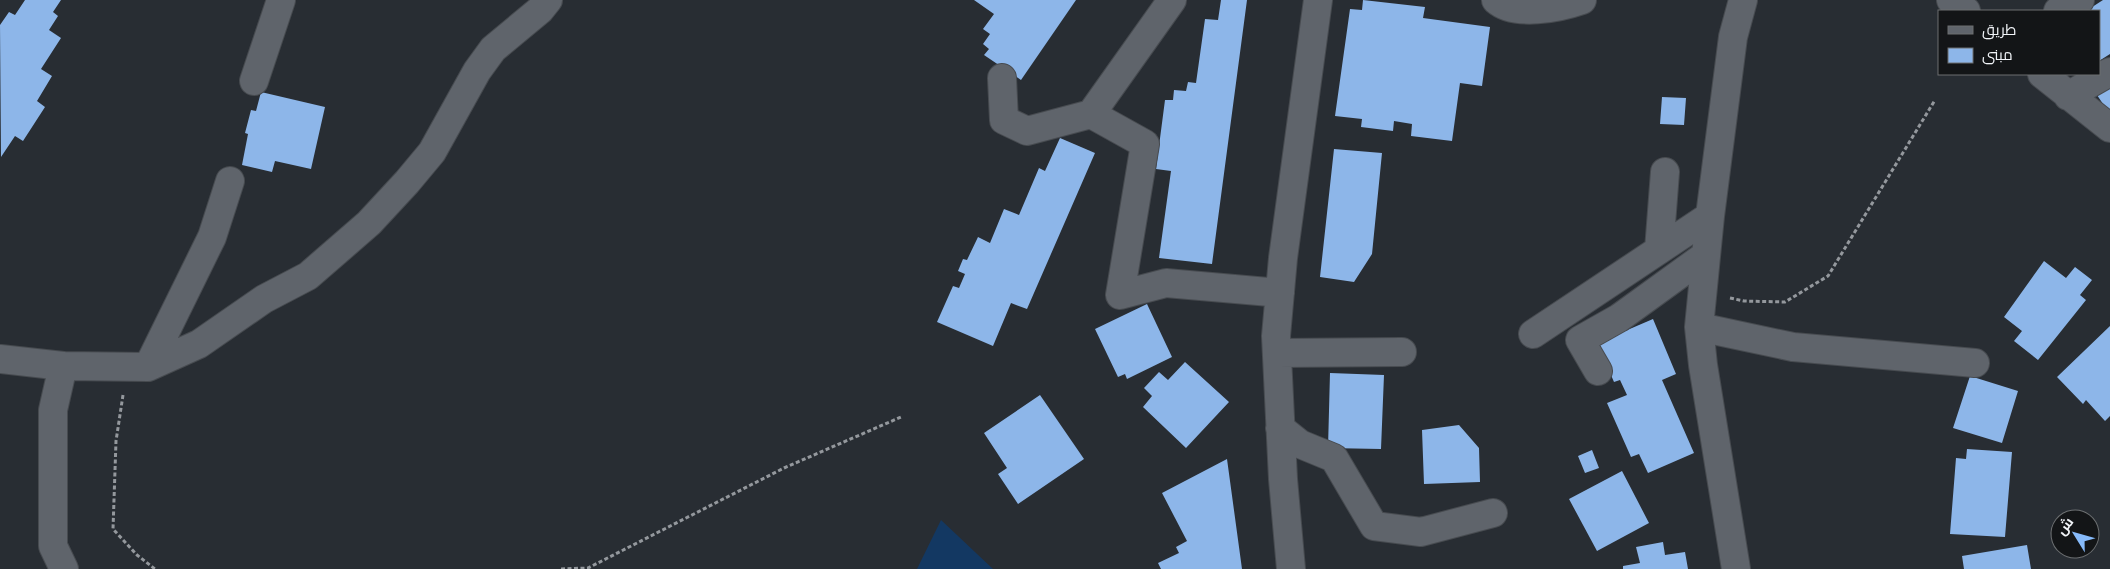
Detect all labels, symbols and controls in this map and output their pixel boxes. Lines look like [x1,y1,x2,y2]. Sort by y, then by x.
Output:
legend [1938,10,2100,75]
text: طريق [1982,19,2016,40]
text: مبنى [1982,44,2013,65]
north arrow [2050,509,2100,559]
text: ش [2051,513,2077,539]

